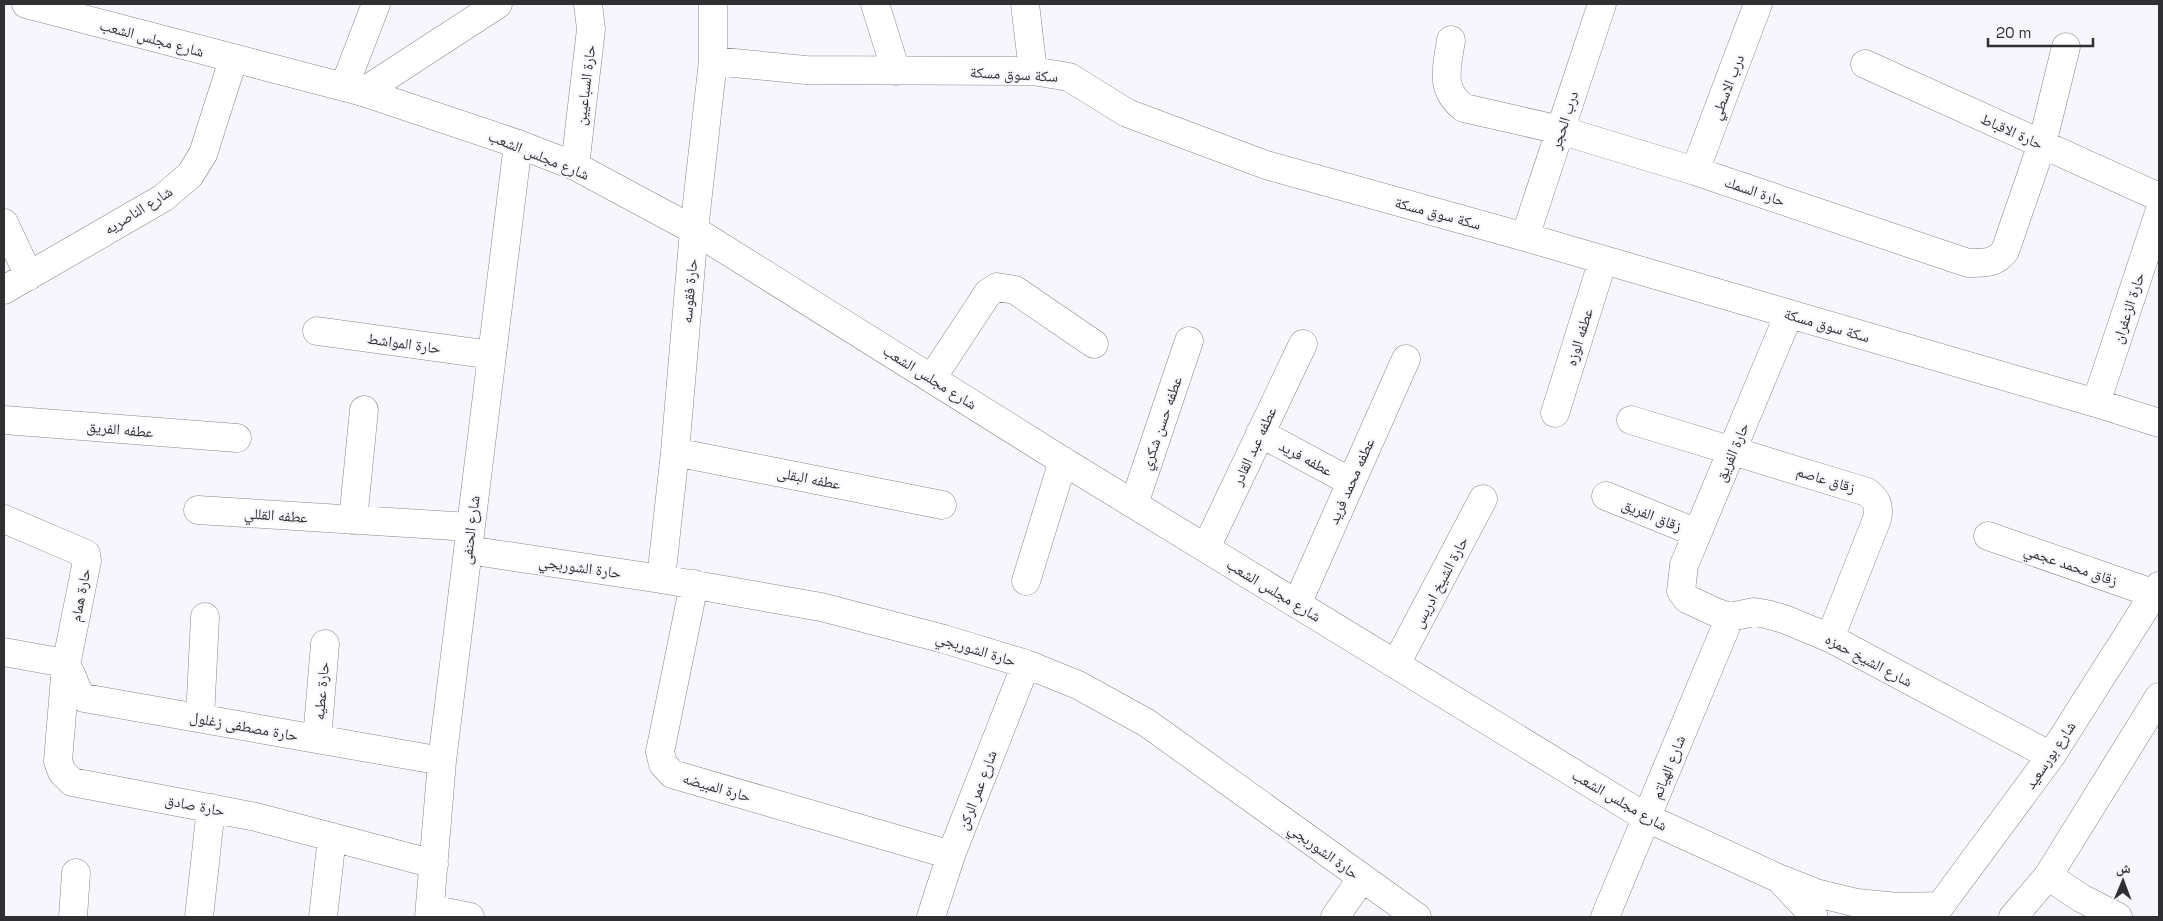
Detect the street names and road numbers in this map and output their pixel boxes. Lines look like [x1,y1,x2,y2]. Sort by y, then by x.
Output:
street label: شارع مجلس الشعب [98,15,206,62]
street label: حارة السباعيين [571,43,600,127]
street label: درب الاسطي [1706,52,1751,123]
street label: سكة سوق مسكة [969,62,1059,87]
street label: درب الحجر [1545,88,1582,153]
street label: حارة الاقباط [1978,109,2047,153]
street label: شارع مجلس الشعب [485,126,592,185]
street label: حارة السمك [1722,172,1788,210]
street label: شارع الناصريه [100,181,176,239]
street label: سكة سوق مسكة [1393,192,1483,235]
street label: حارة فقوسه [677,257,701,324]
street label: حارة الزعفران [2108,270,2150,346]
street label: سكة سوق مسكة [1782,304,1872,347]
street label: عطفه الوزه [1561,306,1597,368]
street label: حارة المواشط [366,328,442,358]
street label: شارع مجلس الشعب [879,341,981,414]
street label: عطفه حسن شكري [1136,373,1189,473]
street label: عطفه عبد القادر [1227,403,1281,489]
street label: عطفه الفريق [86,417,155,442]
street label: حارة الفريق [1711,419,1754,485]
street label: عطفه محمد فريد [1324,435,1379,527]
street label: عطفه فريد [1276,436,1336,480]
street label: زقاق عاصم [1794,461,1858,498]
street label: عطفه البقلى [775,463,843,495]
street label: شارع الحنفى [456,494,485,566]
street label: زقاق الفريق [1619,494,1685,537]
street label: عطفه القللي [243,503,309,530]
street label: حارة الشيخ ادريس [1408,533,1473,632]
street label: زقاق محمد عجمي [2021,540,2120,593]
street label: حارة الشوربجي [537,552,623,585]
street label: شارع مجلس الشعب [1223,554,1325,627]
street label: حارة همام [66,566,96,624]
street label: حارة الشوربجي [933,628,1019,673]
street label: شارع الشيخ حمزه [1822,629,1916,692]
street label: حارة عطيه [309,661,333,721]
street label: حارة مصطفى زغلول [188,707,300,746]
street label: شارع بورسعيد [2020,717,2081,793]
street label: شارع الهياتم [1647,732,1690,802]
street label: شارع عمر الركن [953,747,1002,833]
street label: شارع مجلس الشعب [1568,765,1671,836]
street label: حارة المبيضه [681,768,754,806]
street label: حارة صادق [163,790,227,821]
street label: حارة الشوربجي [1283,819,1364,886]

